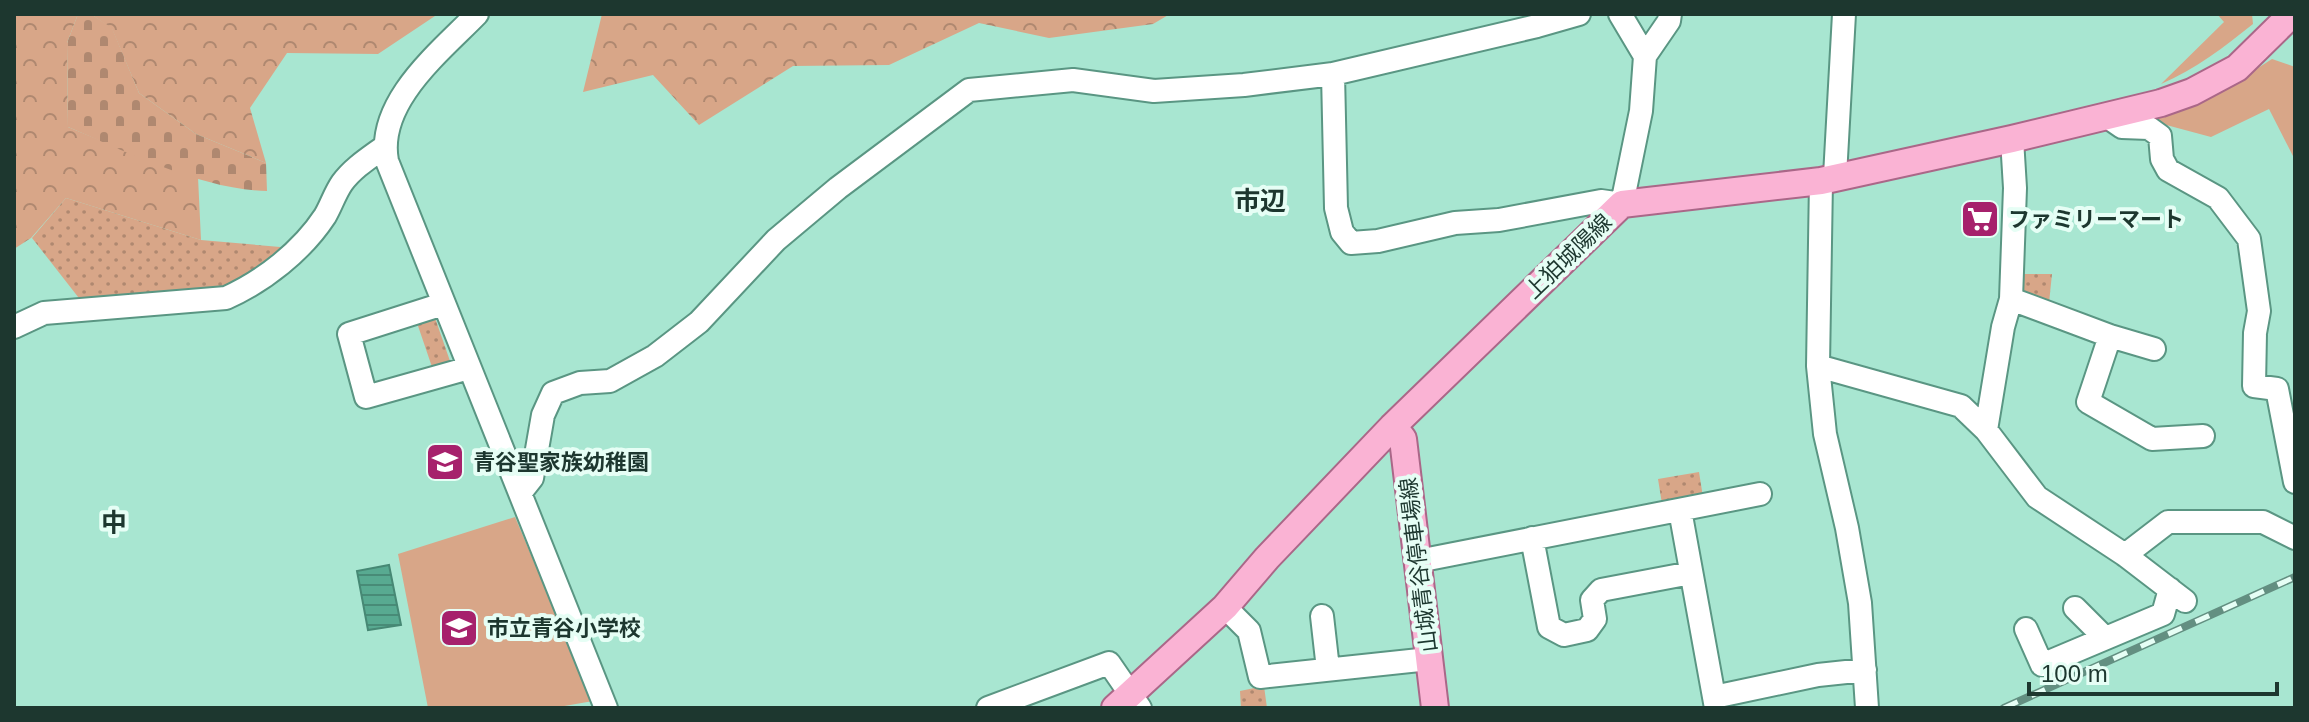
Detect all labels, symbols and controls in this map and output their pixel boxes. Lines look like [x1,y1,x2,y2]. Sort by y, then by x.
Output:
district label: 市辺 [1234,186,1286,216]
supermarket icon: ファミリーマート [1959,198,2001,240]
place label: ファミリーマート [2008,207,2184,232]
street label: 上狛城陽線 [1520,209,1617,304]
school or university icon: 青谷聖家族幼稚園 [424,441,466,483]
place label: 青谷聖家族幼稚園 [473,450,649,475]
street label: 山城青谷停車場線 [1395,476,1442,654]
district label: 中 [101,508,127,538]
school or university icon: 市立青谷小学校 [438,607,480,649]
place label: 市立青谷小学校 [487,616,641,641]
scale bar [2029,646,2277,696]
text: 100 m [2041,660,2108,687]

